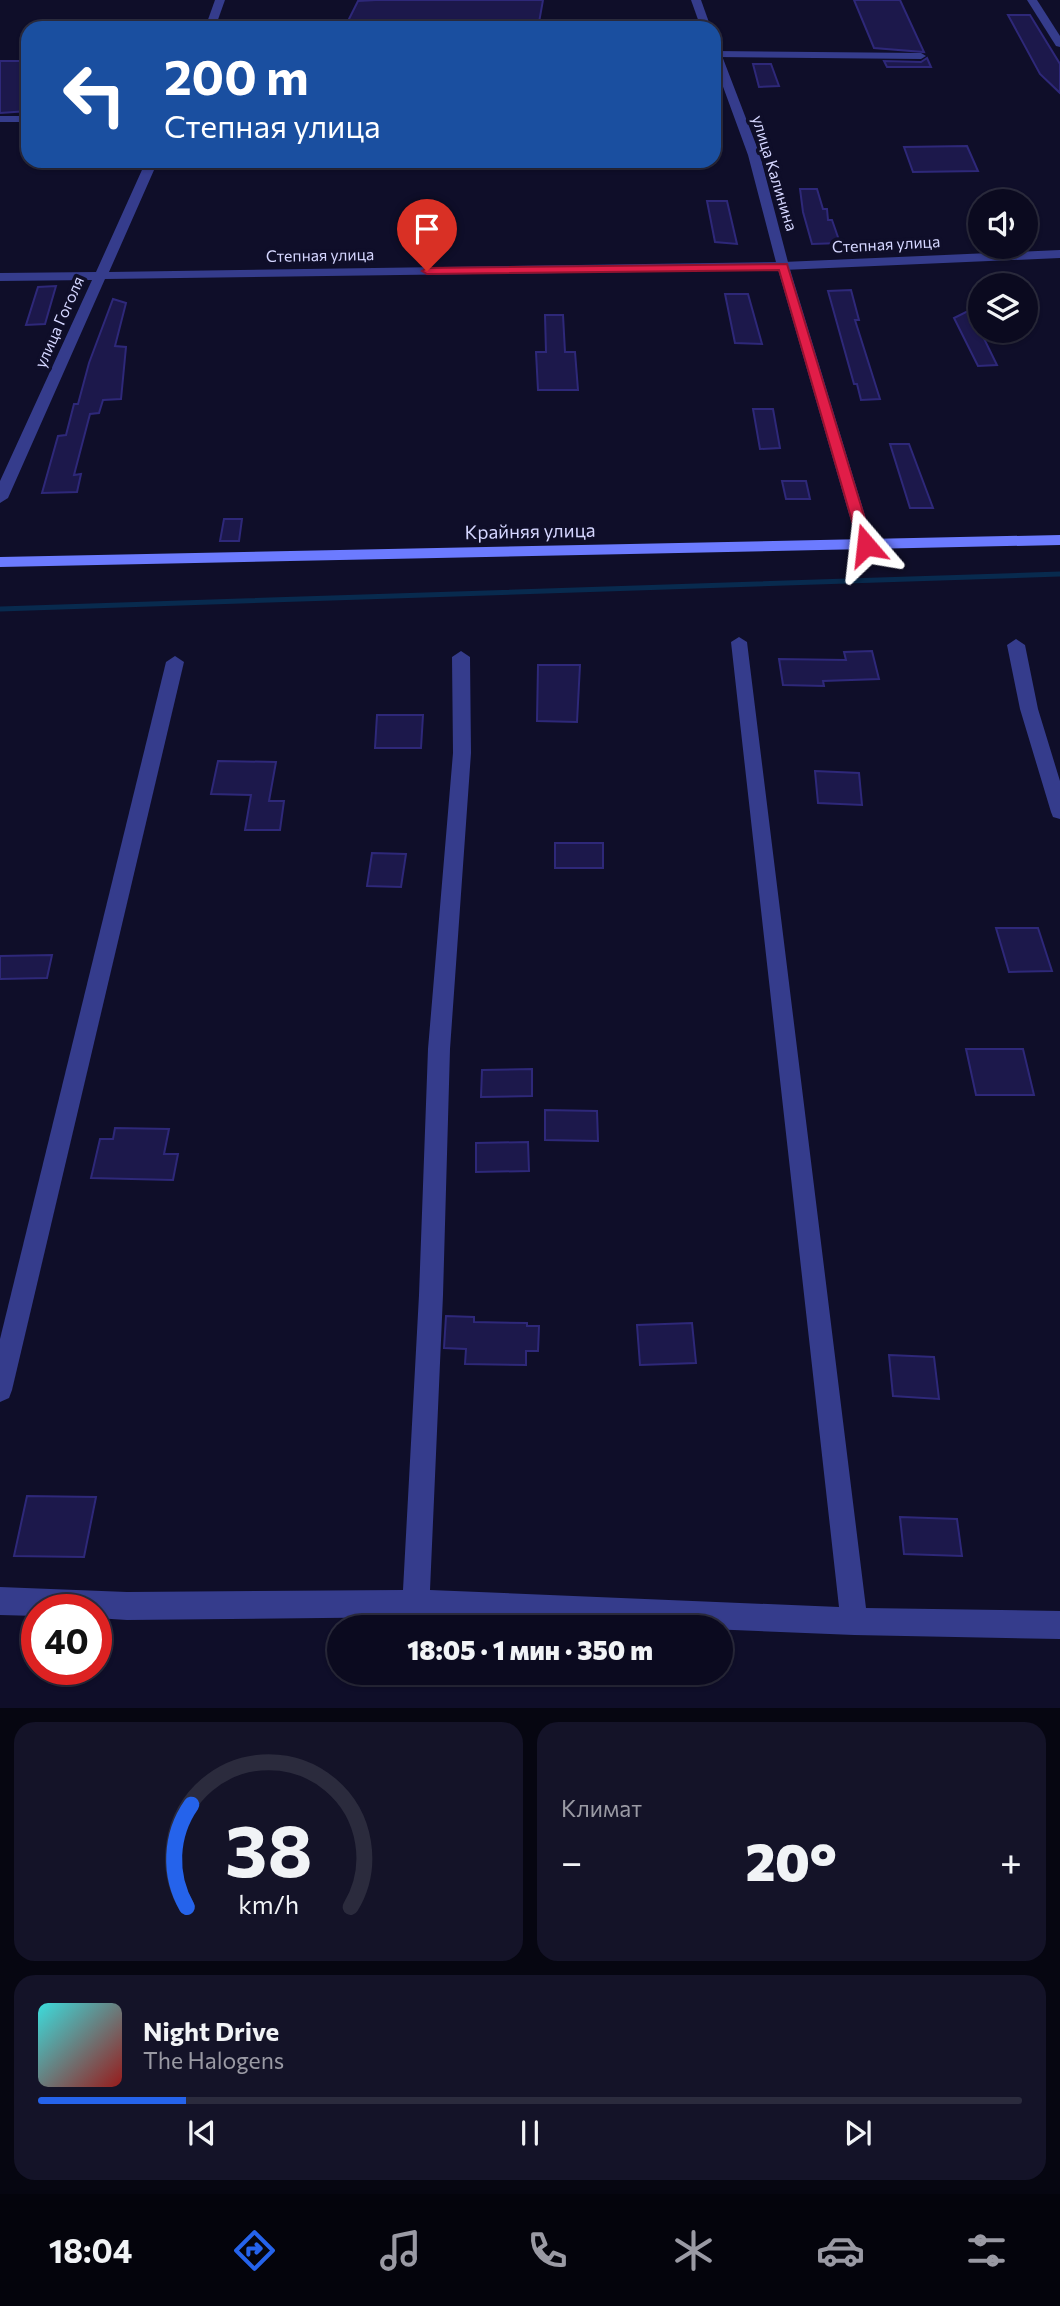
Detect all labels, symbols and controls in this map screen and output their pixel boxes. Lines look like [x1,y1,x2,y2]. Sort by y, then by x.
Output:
text: 200 m [164,45,309,105]
icon: left [49,49,140,140]
text: Степная улица [164,105,381,145]
street label: улица Калинина [749,113,802,233]
map controls [968,189,1038,343]
button: sound [968,189,1038,259]
pin [397,199,457,271]
icon: arrive [408,210,446,248]
street label: Степная улица [831,231,941,256]
street label: Степная улица [266,244,374,265]
street label: улица Гоголя [30,273,87,371]
button: layers [968,273,1038,343]
position arrow [829,508,903,582]
street label: Крайняя улица [464,518,596,543]
speed limit sign: 40 [21,1594,112,1685]
text: 18:05 · 1 мин · 350 m [407,1634,653,1665]
text: Климат [561,1794,642,1822]
text: 38 [225,1804,312,1893]
text: 20° [745,1828,837,1892]
text: − [561,1837,583,1884]
text: + [1000,1837,1022,1884]
text: km/h [238,1889,299,1919]
text: Night Drive [143,2015,279,2046]
text: The Halogens [143,2046,284,2074]
icon: previous [183,2114,221,2152]
icon: pause [511,2114,549,2152]
icon: next [839,2114,877,2152]
icon: directions [230,2226,279,2275]
icon: music [376,2226,425,2275]
icon: phone [523,2226,572,2275]
icon: climate [669,2226,718,2275]
icon: car [816,2226,865,2275]
icon: filters [962,2226,1011,2275]
text: 18:04 [49,2230,132,2270]

